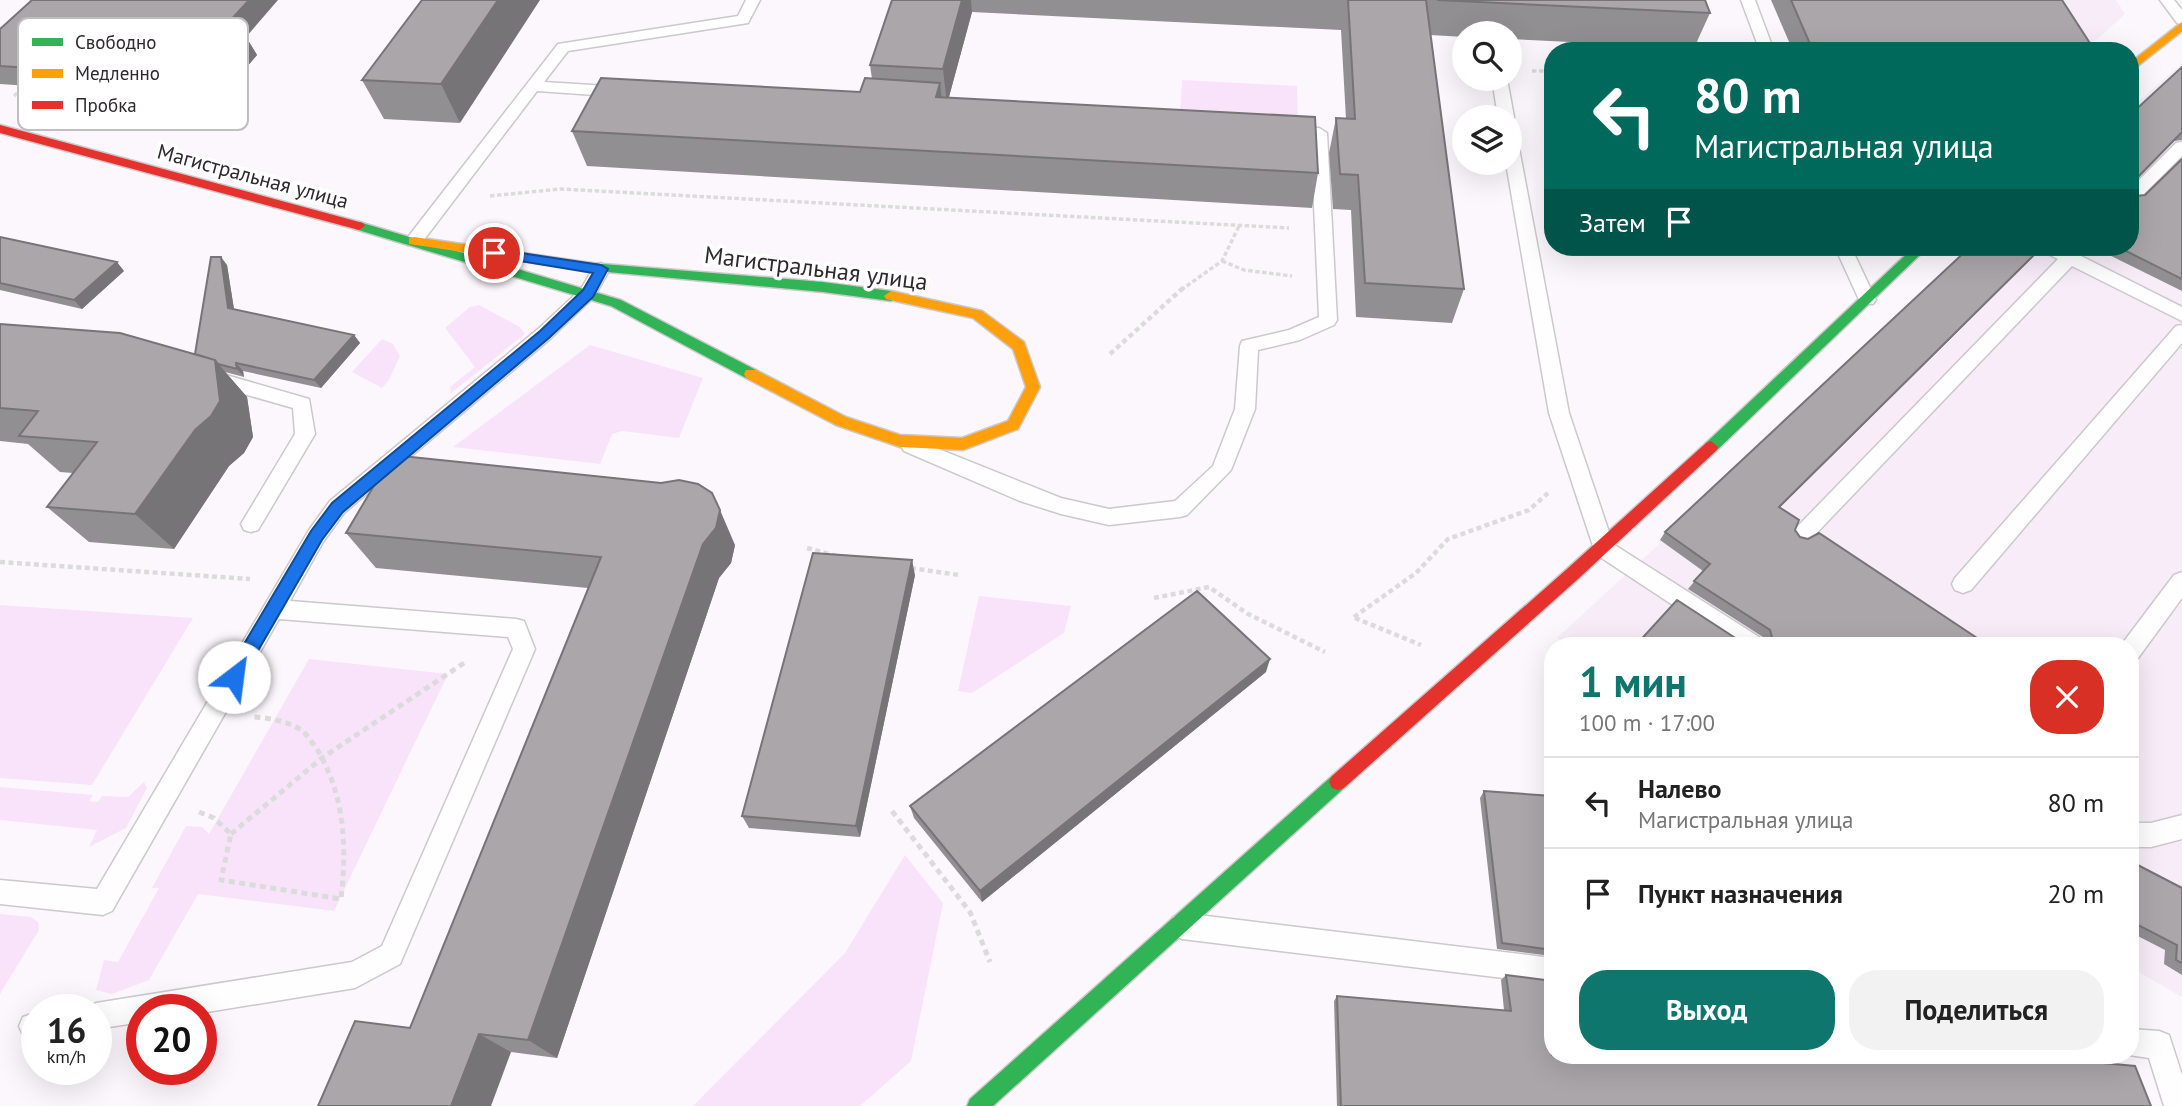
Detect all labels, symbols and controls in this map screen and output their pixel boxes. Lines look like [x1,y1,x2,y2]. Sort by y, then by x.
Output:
legend [18,18,248,130]
map controls [1452,21,1522,175]
button: search [1452,21,1522,91]
text: Свободно [75,30,157,54]
text: Медленно [75,61,160,85]
text: 80 m [1694,63,1801,127]
icon: left [1579,70,1670,161]
text: Пробка [75,93,137,117]
button: layers [1452,105,1522,175]
text: Магистральная улица [1694,125,1994,167]
street label: Магистральная улица [155,138,351,214]
icon: arrive [1660,203,1698,241]
text: Затем [1579,206,1646,239]
pin [464,223,524,283]
icon: arrive [475,234,513,272]
street label: Магистральная улица [703,239,929,297]
position arrow [197,640,271,714]
text: 1 мин [1579,654,1687,709]
button: close [2030,660,2104,734]
text: 100 m · 17:00 [1579,708,1715,737]
text: Налево [1638,772,1722,805]
icon: left [1579,784,1617,822]
text: 80 m [2048,786,2104,819]
text: Магистральная улица [1638,805,1853,834]
icon: arrive [1579,875,1617,913]
text: Пункт назначения [1638,877,1843,910]
text: 20 m [2048,877,2104,910]
button: Выход [1579,970,1835,1050]
button: Поделиться [1849,970,2104,1050]
speed limit sign: 20 [126,994,217,1085]
text: 16 [47,1007,86,1053]
text: km/h [47,1045,86,1068]

